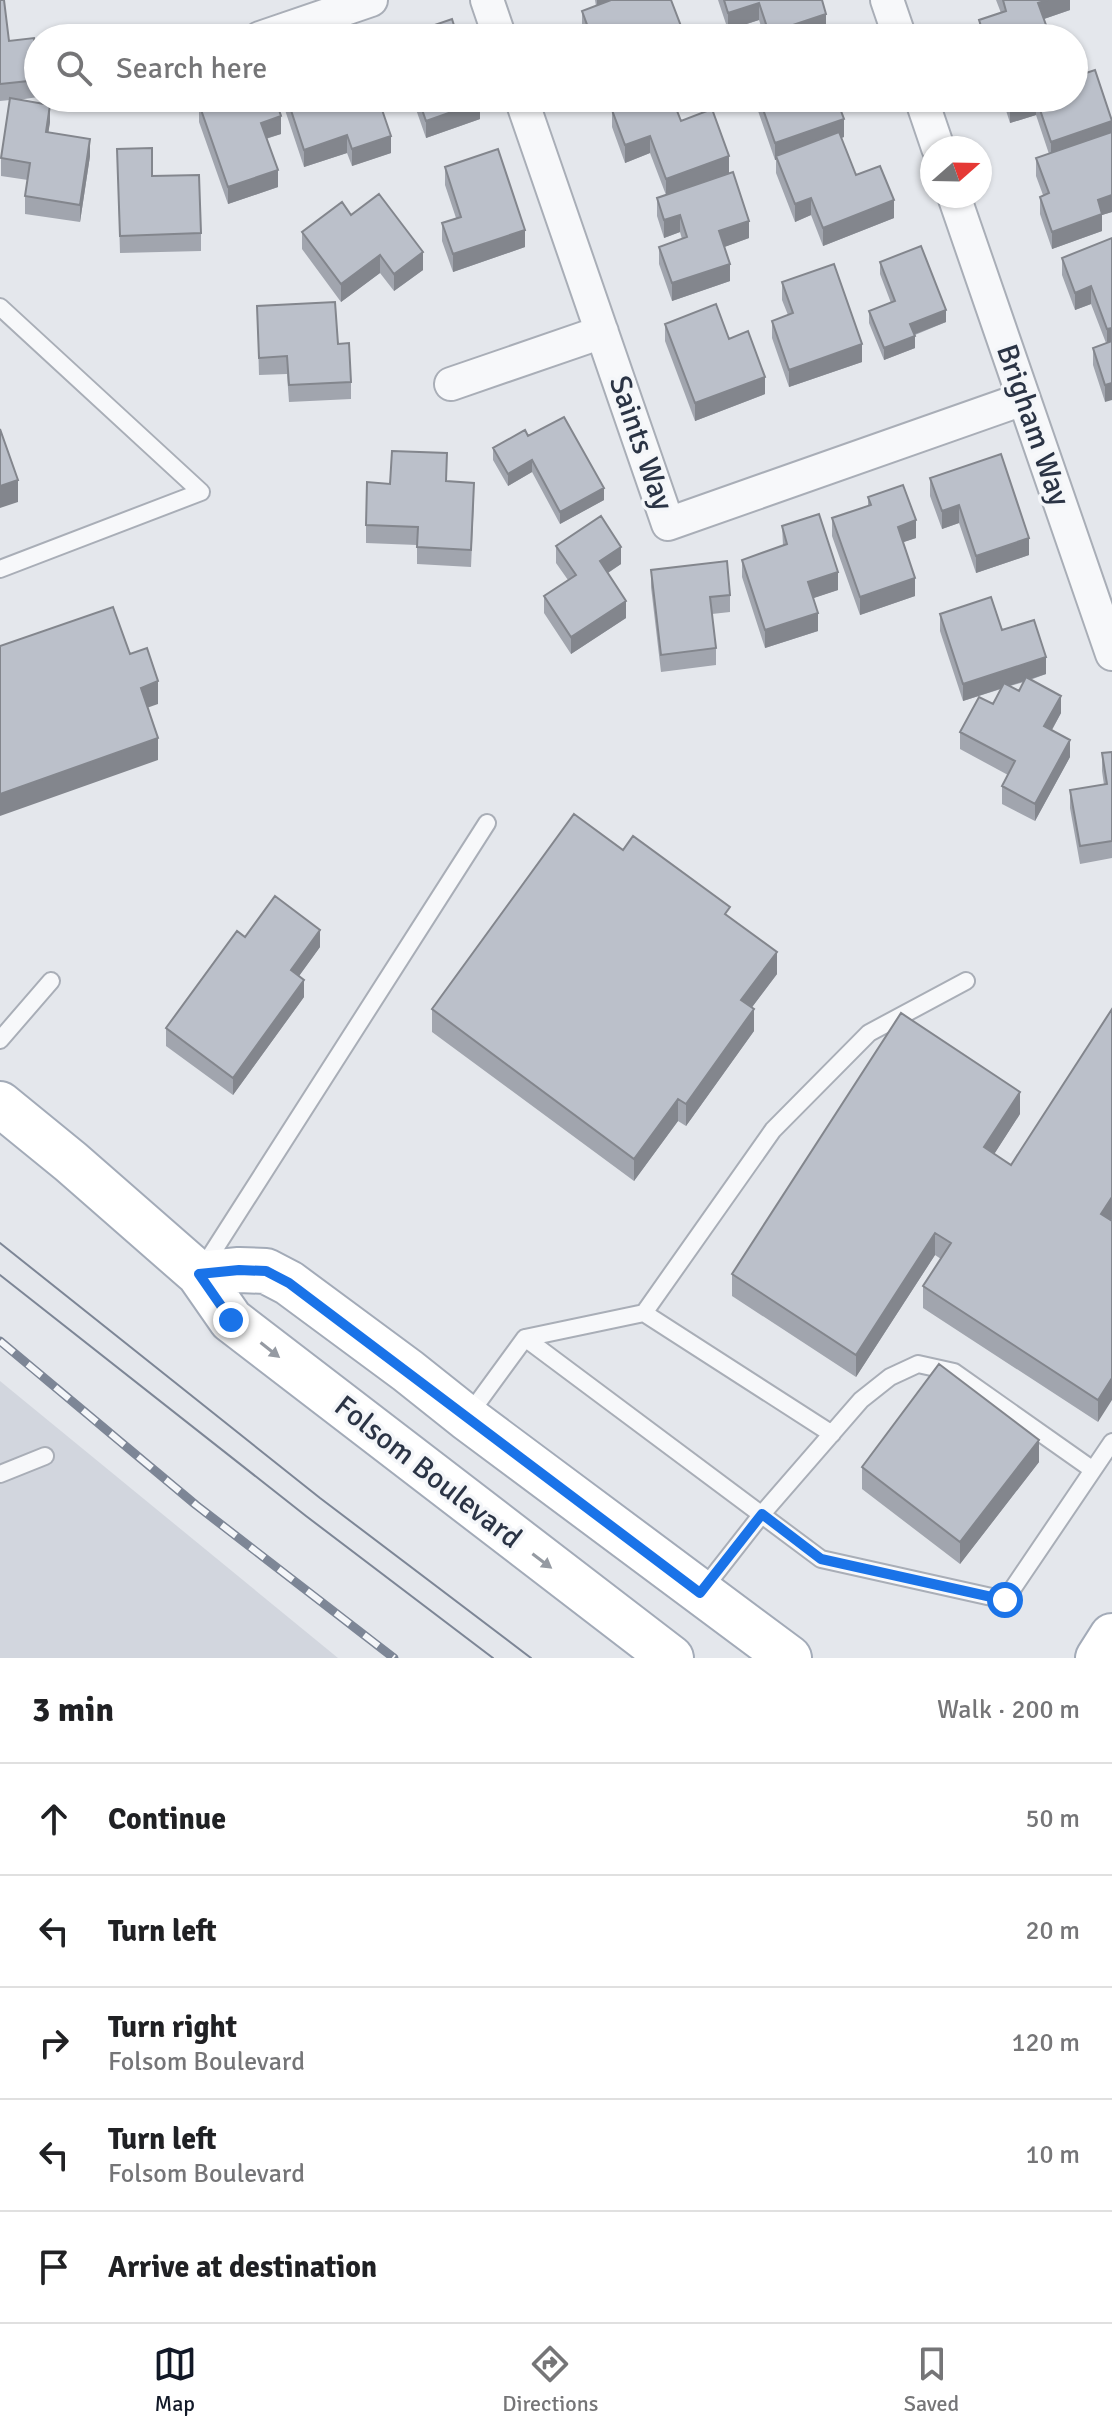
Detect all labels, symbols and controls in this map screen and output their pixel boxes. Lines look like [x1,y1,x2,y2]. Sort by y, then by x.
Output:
search box [24,24,1088,112]
icon: search [52,46,96,90]
text: Search here [116,50,267,87]
north arrow [920,136,992,208]
street label: Brigham Way [988,339,1078,511]
street label: Saints Way [601,371,681,515]
route end [213,1302,249,1338]
one-way arrow [260,1342,280,1358]
street label: Folsom Boulevard [327,1387,529,1557]
one-way arrow [532,1552,553,1568]
route start [987,1582,1023,1618]
text: 3 min [32,1689,114,1731]
text: Walk · 200 m [937,1694,1080,1726]
icon: ahead [32,1797,76,1841]
text: Continue [108,1801,226,1838]
text: 50 m [1025,1803,1080,1835]
icon: left [32,1909,76,1953]
text: Turn left [108,1913,217,1950]
text: 20 m [1025,1915,1080,1947]
text: Turn right [108,2009,237,2046]
icon: right [32,2021,76,2065]
text: 120 m [1011,2027,1080,2059]
text: Folsom Boulevard [108,2046,305,2078]
text: Turn left [108,2121,217,2158]
icon: left [32,2133,76,2177]
text: 10 m [1025,2139,1080,2171]
text: Folsom Boulevard [108,2158,305,2190]
icon: arrive [32,2245,76,2289]
text: Arrive at destination [108,2249,377,2286]
tab: Map [153,2342,197,2417]
tab: Directions [502,2342,598,2417]
tab: Saved [904,2342,959,2417]

